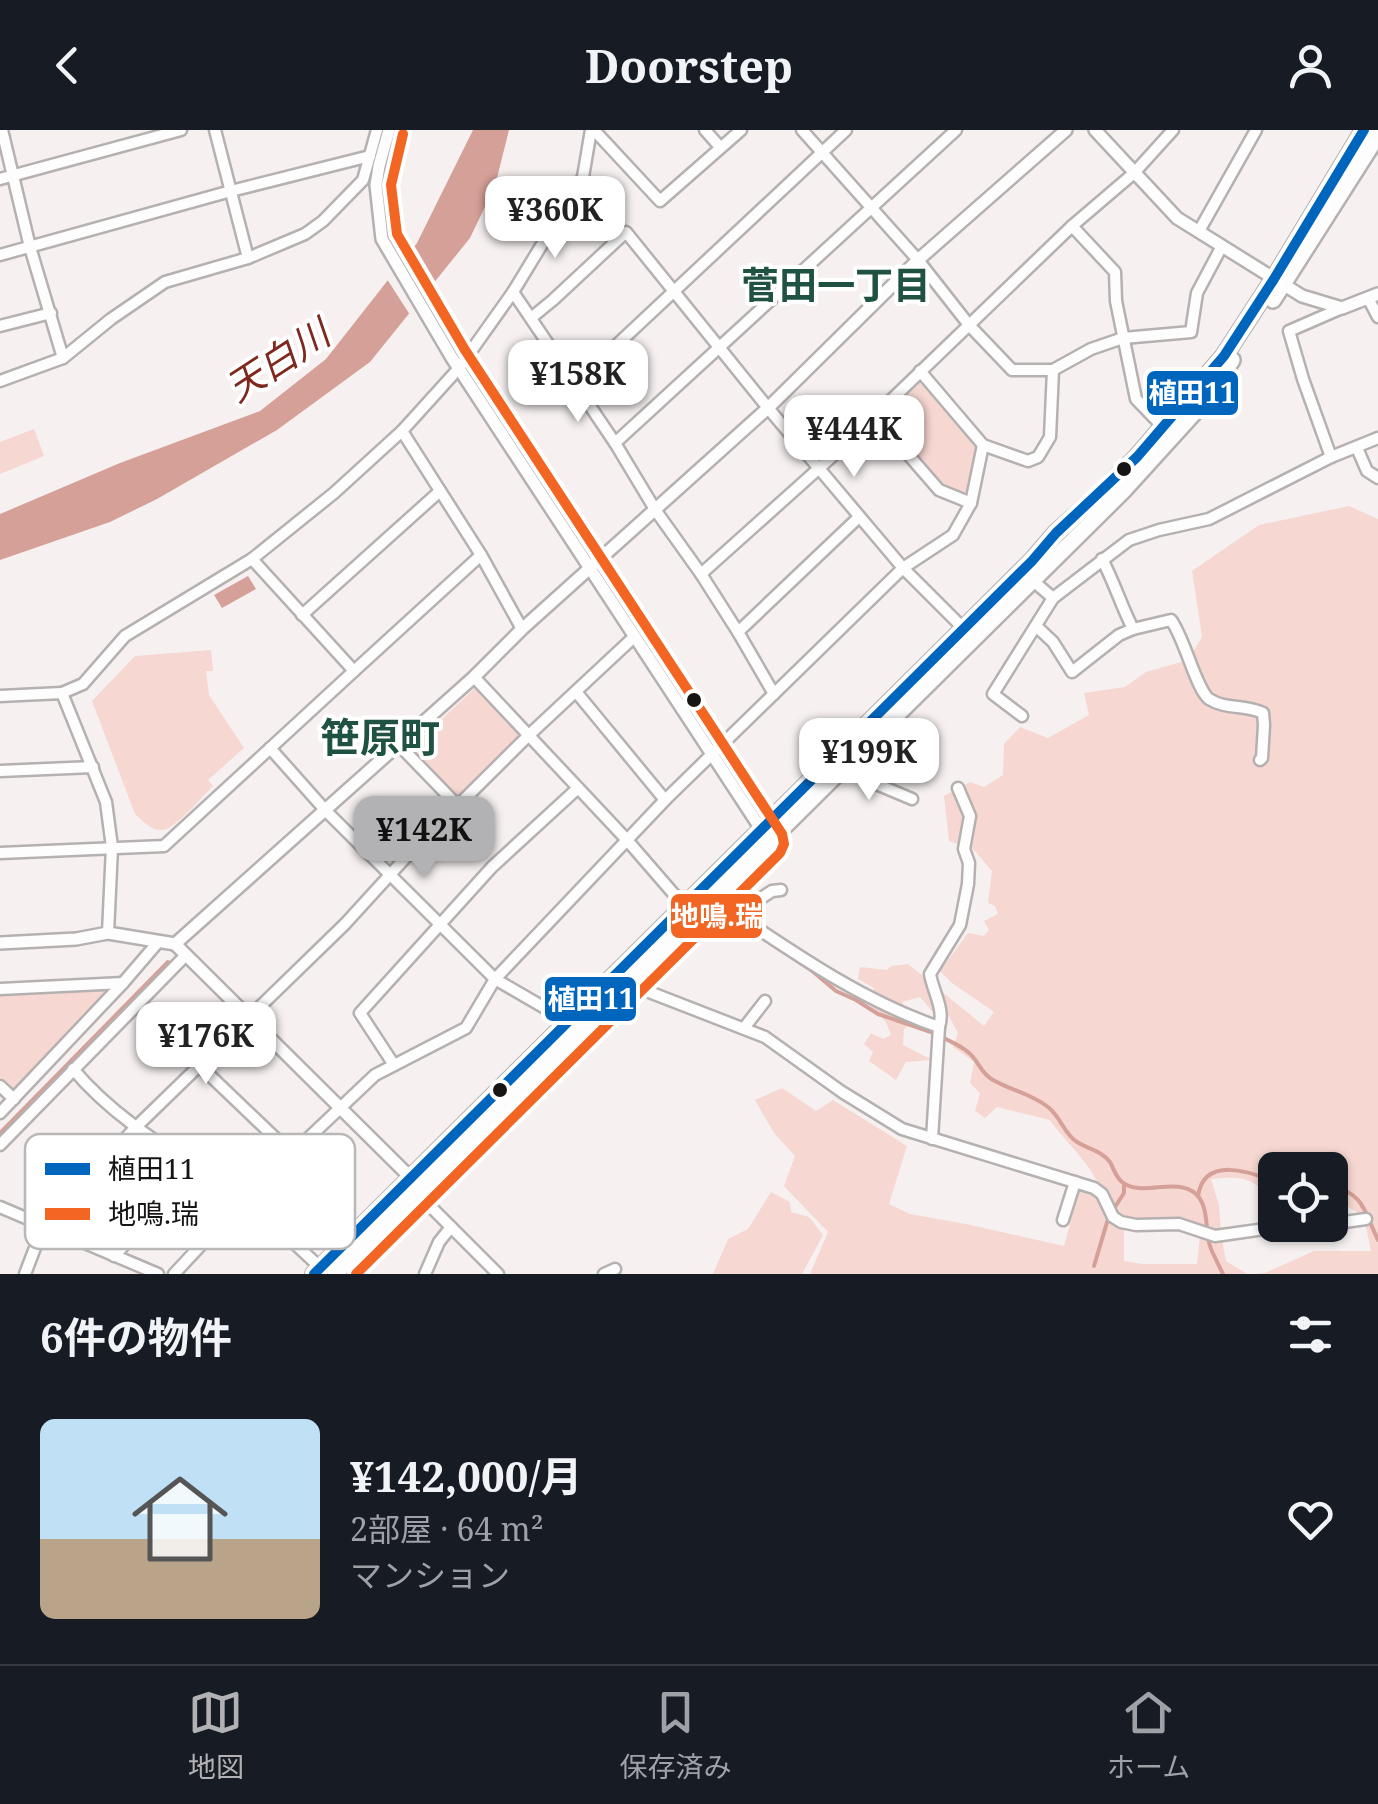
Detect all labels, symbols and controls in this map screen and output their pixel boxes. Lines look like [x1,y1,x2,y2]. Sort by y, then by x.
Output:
text: Doorstep [585,35,793,96]
icon: back [40,38,95,93]
icon: person [1283,38,1338,93]
pin: ¥360K [485,176,625,261]
text: ¥360K [507,187,603,230]
district label: 菅田一丁目 [741,258,931,310]
water label: 天白川 [215,304,342,412]
pin: ¥158K [508,340,648,425]
text: ¥158K [530,351,626,394]
line badge: 植田11 [1145,369,1240,417]
text: 植田11 [1148,373,1236,411]
pin: ¥444K [784,395,924,480]
text: ¥444K [806,406,902,449]
unlabelled marker [1114,459,1134,479]
unlabelled marker [684,690,704,710]
district label: 笹原町 [320,709,440,764]
pin: ¥199K [799,718,939,803]
text: ¥199K [821,729,917,772]
pin: ¥142K [354,796,494,881]
text: ¥142K [376,807,472,850]
line badge: 地鳴.瑞 [669,892,764,940]
text: 地鳴.瑞 [671,896,763,934]
line badge: 植田11 [543,975,638,1023]
text: 植田11 [547,979,635,1017]
pin: ¥176K [136,1002,276,1087]
text: ¥176K [158,1013,254,1056]
unlabelled marker [490,1080,510,1100]
legend [25,1134,355,1249]
text: 植田11 [108,1149,195,1187]
map controls [1258,1152,1348,1242]
button: locate [1258,1152,1348,1242]
text: 地鳴.瑞 [108,1194,199,1232]
icon: filters [1283,1307,1338,1362]
text: 6件の物件 [40,1308,232,1365]
text: ¥142,000/月 [350,1447,583,1504]
icon: home [120,1459,240,1579]
icon: heart [1283,1492,1338,1547]
text: 2部屋 · 64 m² [350,1507,544,1550]
text: マンション [350,1553,510,1596]
tab: 地図 [188,1685,244,1785]
tab: 保存済み [619,1685,731,1785]
tab: ホーム [1107,1685,1190,1785]

